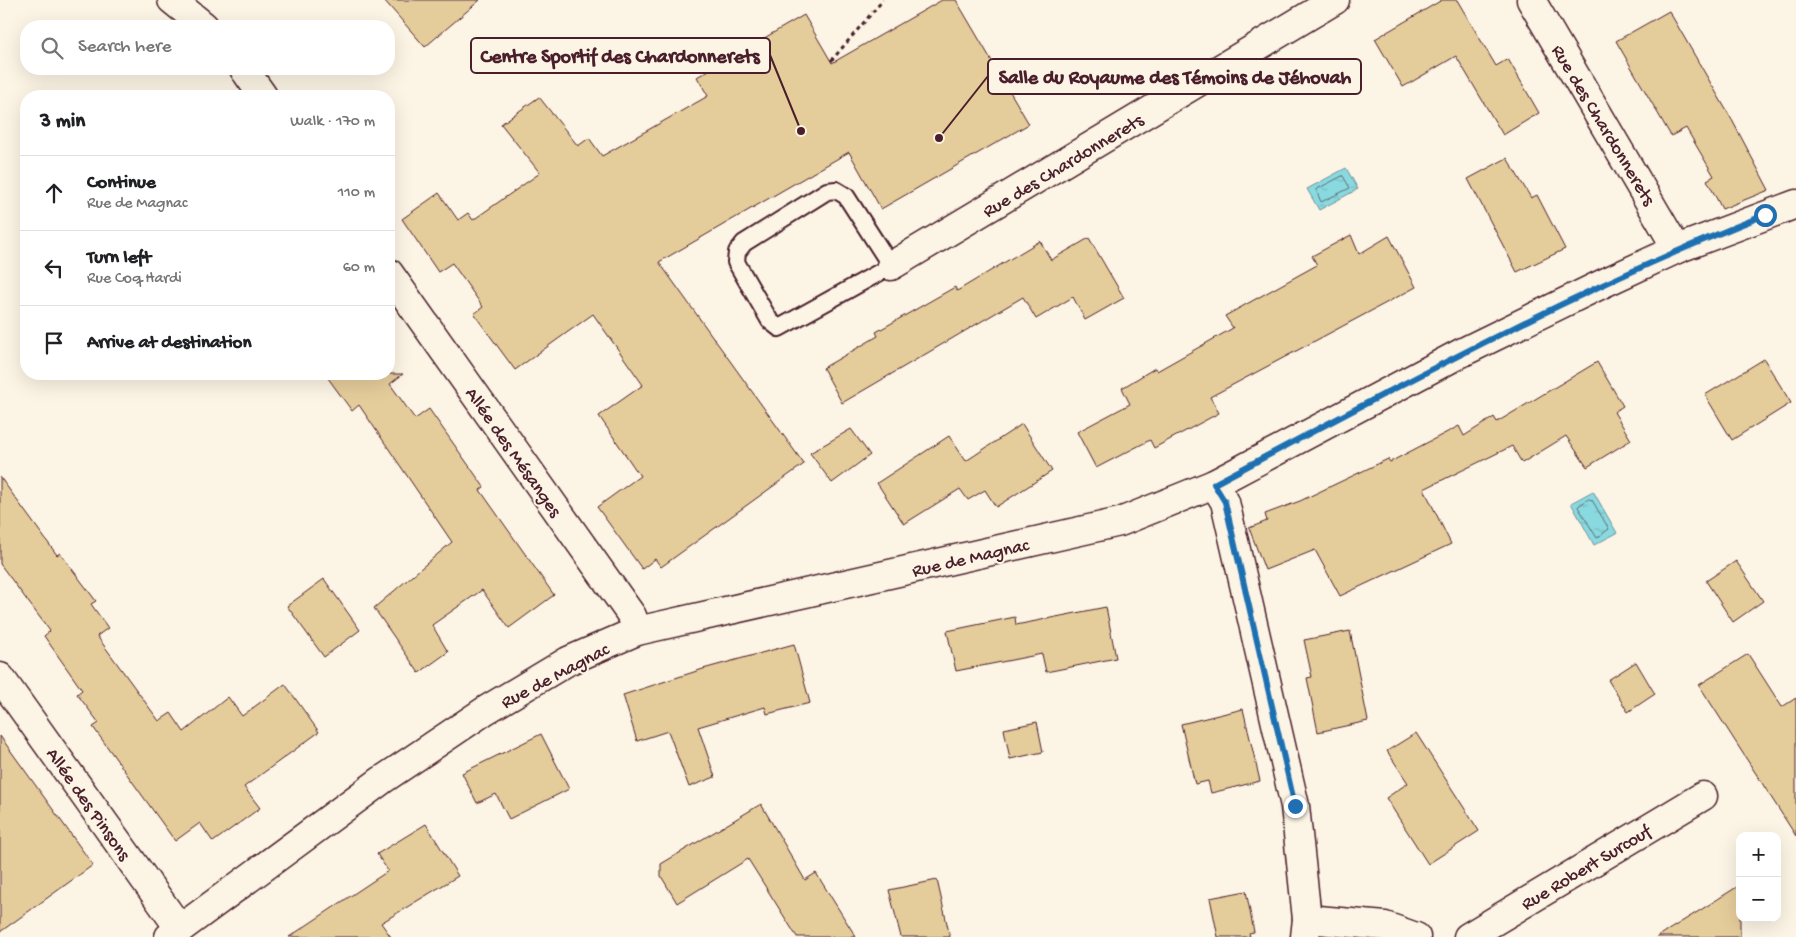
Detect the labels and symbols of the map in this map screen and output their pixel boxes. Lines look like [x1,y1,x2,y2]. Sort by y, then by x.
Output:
callout: Centre Sportif des Chardonnerets [471,38,770,73]
street label: Rue des Chardonnerets [1545,41,1660,211]
text: Centre Sportif des Chardonnerets [479,47,761,70]
callout: Salle du Royaume des Témoins de Jéhovah [988,59,1361,94]
text: Salle du Royaume des Témoins de Jéhovah [999,68,1352,91]
street label: Rue des Chardonnerets [979,109,1149,224]
route start [1754,204,1777,227]
street label: Allée des Mésanges [459,384,566,523]
street label: Rue de Magnac [910,535,1032,584]
street label: Rue de Magnac [498,639,614,715]
street label: Allée des Pinsons [40,744,135,867]
route end [1284,795,1307,818]
street label: Rue Robert Surcouf [1518,820,1658,917]

